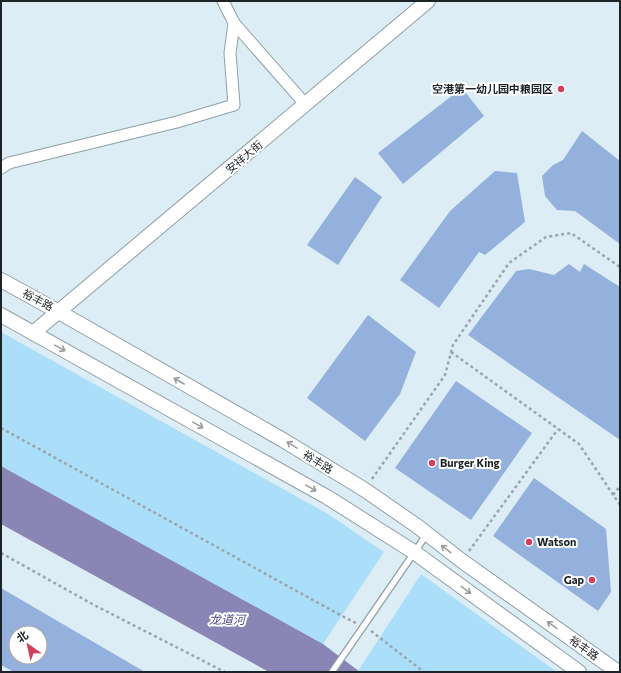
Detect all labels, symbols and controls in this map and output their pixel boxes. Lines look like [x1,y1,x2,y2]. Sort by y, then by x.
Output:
place label: 空港第一幼儿园中粮园区 [432,82,553,95]
marker: 空港第一幼儿园中粮园区 [556,84,566,94]
street label: 安祥大街 [223,137,265,176]
street label: 裕丰路 [21,286,56,313]
one-way arrow [53,345,65,352]
one-way arrow [173,376,185,384]
one-way arrow [191,422,203,429]
one-way arrow [286,441,298,449]
street label: 裕丰路 [301,447,336,476]
place label: Burger King [440,456,500,469]
marker: Burger King [427,458,437,468]
one-way arrow [305,485,317,493]
place label: Watson [537,535,576,548]
marker: Watson [524,537,534,547]
one-way arrow [441,545,452,553]
place label: Gap [564,573,584,586]
marker: Gap [587,575,597,585]
one-way arrow [461,586,472,594]
water label: 龙道河 [209,612,247,626]
one-way arrow [546,621,557,629]
north arrow [8,625,48,665]
text: 北 [14,628,30,645]
street label: 裕丰路 [567,633,602,662]

